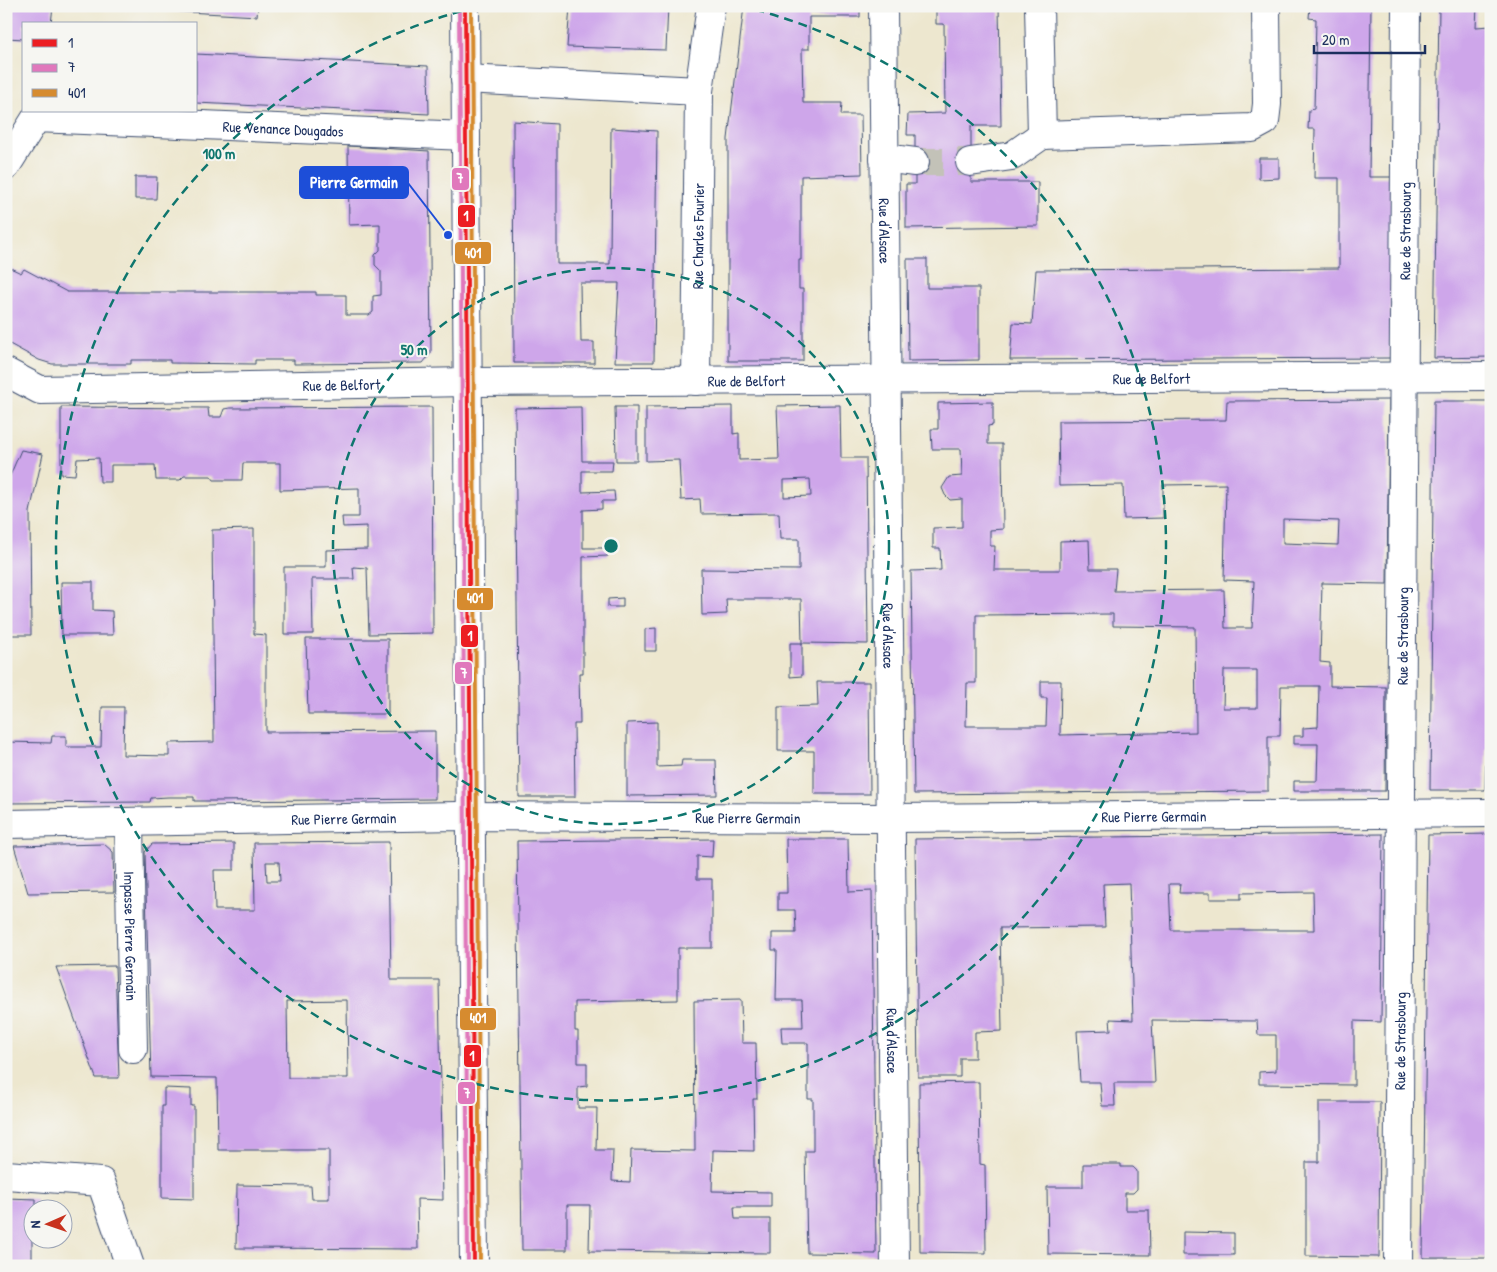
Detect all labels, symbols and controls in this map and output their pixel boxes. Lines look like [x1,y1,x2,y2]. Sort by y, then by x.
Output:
legend [22,22,198,112]
scale bar [1314,22,1426,54]
text: 20 m [1322,29,1349,50]
text: 1 [68,32,73,53]
text: 7 [68,56,75,77]
text: 401 [68,82,86,103]
street label: Rue Venance Dougados [222,115,344,141]
text: 100 m [203,143,235,164]
callout: Pierre Germain [300,167,408,198]
line badge: 7 [451,167,470,191]
text: 7 [456,168,464,187]
text: Pierre Germain [310,171,398,193]
street label: Rue de Strasbourg [1394,182,1415,280]
street label: Rue Charles Fourier [686,183,709,289]
street label: Rue d'Alsace [874,198,896,264]
line badge: 1 [457,204,476,228]
text: 1 [463,206,469,225]
line badge: 401 [454,241,492,265]
text: 401 [465,243,481,262]
text: 50 m [401,339,427,360]
street label: Rue de Belfort [1113,367,1191,389]
street label: Rue de Belfort [708,370,786,391]
street label: Rue de Belfort [303,373,381,396]
centre of rings [602,537,620,555]
line badge: 401 [456,587,494,611]
street label: Rue de Strasbourg [1391,587,1413,685]
text: 401 [467,588,483,607]
street label: Rue d'Alsace [878,603,900,669]
line badge: 1 [460,624,479,648]
text: 1 [467,626,473,645]
line badge: 7 [454,661,473,685]
text: 7 [460,663,468,682]
street label: Rue Pierre Germain [1101,805,1207,827]
street label: Rue Pierre Germain [291,807,397,829]
street label: Rue Pierre Germain [695,807,801,828]
street label: Impasse Pierre Germain [119,871,143,1001]
street label: Rue de Strasbourg [1389,992,1410,1090]
line badge: 401 [459,1007,497,1031]
text: 401 [470,1008,486,1027]
street label: Rue d'Alsace [882,1008,904,1074]
line badge: 1 [463,1044,482,1068]
text: 1 [469,1046,475,1065]
line badge: 7 [457,1081,476,1105]
text: 7 [463,1083,471,1102]
north arrow [22,1200,72,1250]
text: N [25,1220,44,1229]

